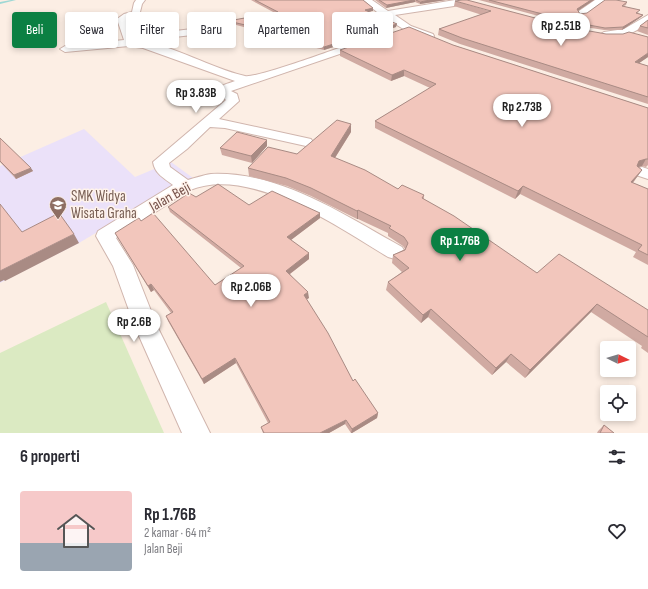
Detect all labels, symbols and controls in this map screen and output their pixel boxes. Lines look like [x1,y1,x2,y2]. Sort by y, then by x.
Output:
chip: Beli [12,12,57,48]
chip: Sewa [65,12,118,48]
chip: Filter [126,12,179,48]
chip: Baru [187,12,236,48]
chip: Apartemen [244,12,324,48]
chip: Rumah [332,12,393,48]
pin: Rp 2.51B [520,13,602,47]
text: Rp 2.51B [541,18,581,34]
pin: Rp 3.83B [155,80,237,114]
text: Rp 3.83B [176,85,216,101]
pin: Rp 2.73B [481,94,563,128]
text: Rp 2.73B [502,99,542,115]
street label: Jalan Beji [145,178,194,217]
place label: SMK Widya Wisata Graha [71,187,137,223]
school or university icon: SMK Widya Wisata Graha [48,195,68,220]
pin: Rp 1.76B [419,228,501,262]
text: Rp 1.76B [440,233,480,249]
pin: Rp 2.06B [210,274,292,308]
text: Rp 2.06B [231,279,271,295]
pin: Rp 2.6B [97,309,171,343]
text: Rp 2.6B [117,314,151,330]
north arrow [600,341,636,377]
map controls [600,341,636,421]
button: locate [600,385,636,421]
icon: filters [606,446,628,468]
text: 6 properti [20,447,80,467]
text: Rp 1.76B [144,505,196,525]
icon: home [52,507,100,555]
icon: heart [606,520,628,542]
text: 2 kamar · 64 m² [144,525,211,541]
text: Jalan Beji [144,541,182,557]

